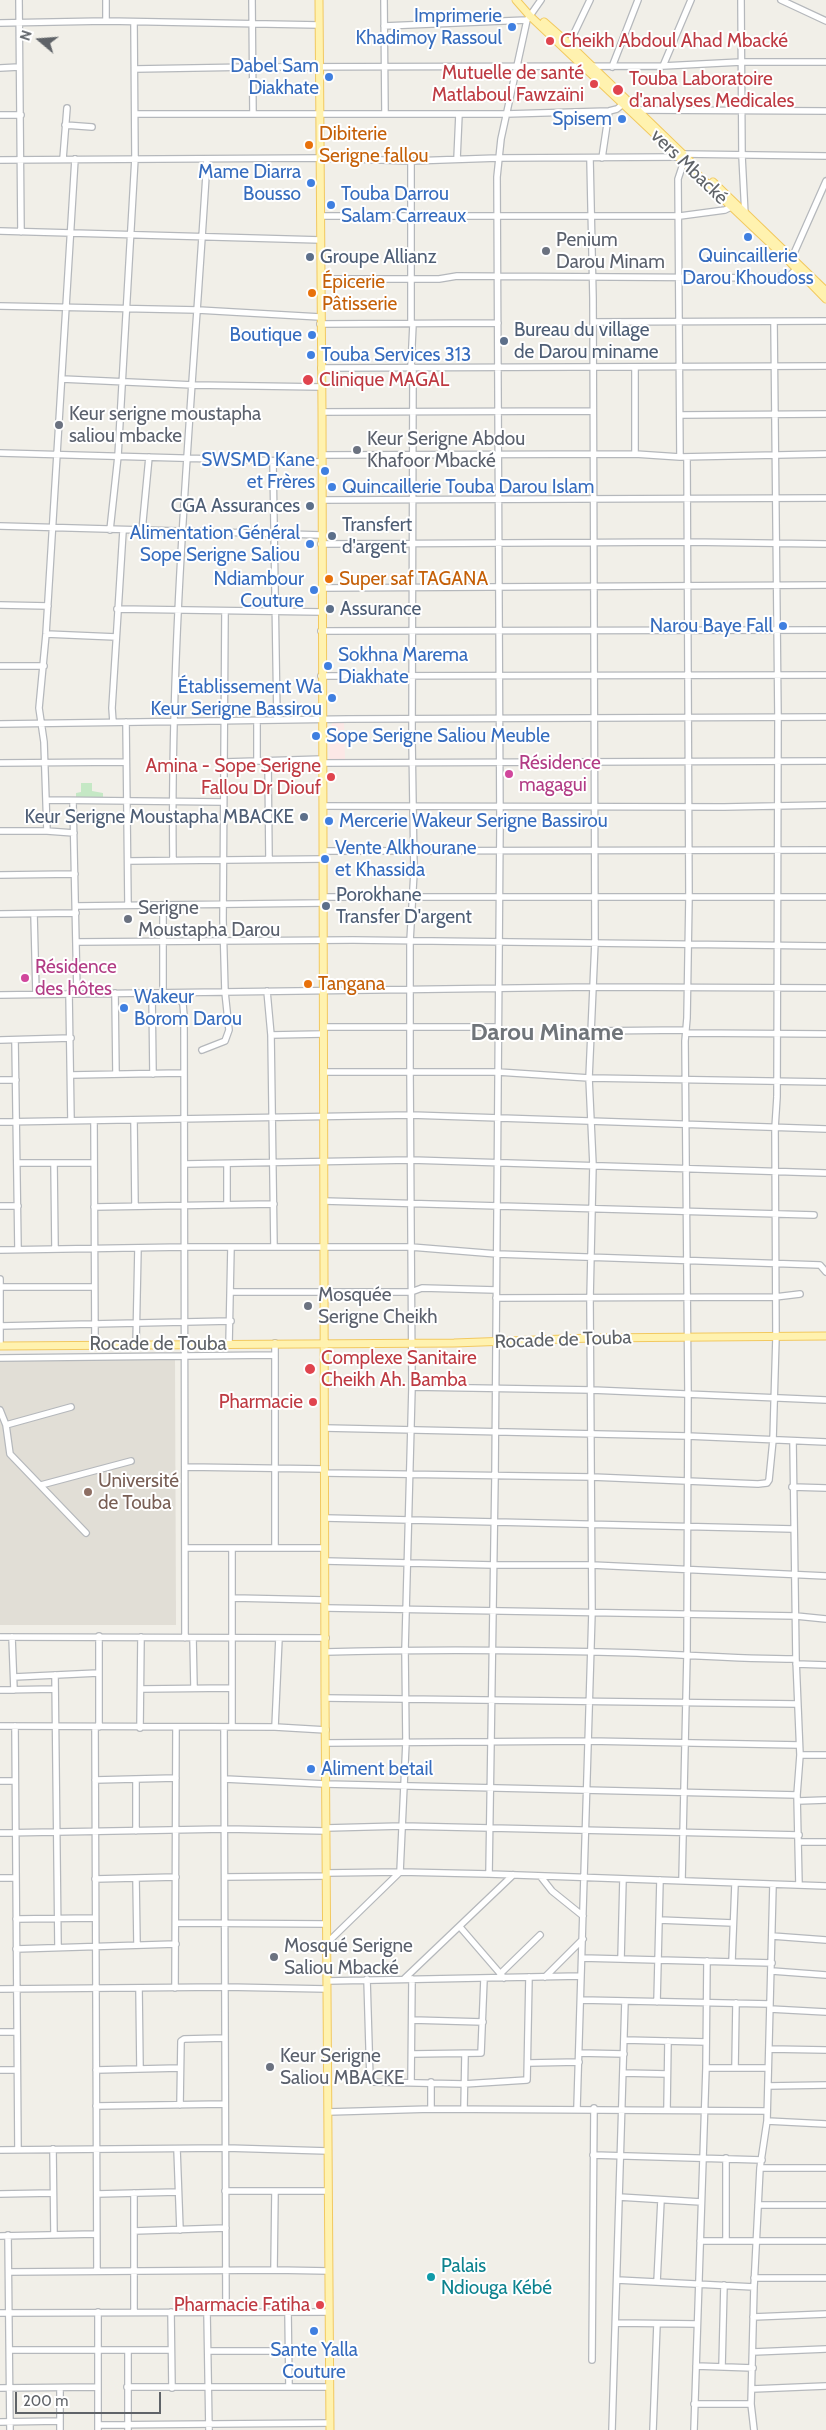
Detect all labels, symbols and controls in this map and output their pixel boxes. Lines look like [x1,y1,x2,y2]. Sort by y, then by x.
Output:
place label: Imprimerie Khadimoy Rassoul [355,5,502,49]
north arrow [15,15,65,65]
marker: Imprimerie Khadimoy Rassoul [506,21,518,33]
text: N [16,28,36,43]
place label: Cheikh Abdoul Ahad Mbacké [560,30,788,52]
marker: Cheikh Abdoul Ahad Mbacké [544,35,556,47]
place label: Dabel Sam Diakhate [230,55,319,99]
place label: Mutuelle de santé Matlaboul Fawzaïni [432,62,584,106]
place label: Touba Laboratoire d'analyses Medicales [629,68,794,112]
marker: Dabel Sam Diakhate [323,71,335,83]
marker: Mutuelle de santé Matlaboul Fawzaïni [588,78,600,90]
marker: Touba Laboratoire d'analyses Medicales [611,83,625,97]
place label: Spisem [552,108,612,130]
marker: Spisem [616,113,628,125]
place label: Dibiterie Serigne fallou [319,123,429,167]
street label: vers Mbacké [646,125,732,209]
marker: Dibiterie Serigne fallou [303,139,315,151]
place label: Mame Diarra Bousso [198,161,301,205]
marker: Mame Diarra Bousso [305,177,317,189]
place label: Touba Darrou Salam Carreaux [341,183,466,227]
marker: Touba Darrou Salam Carreaux [325,199,337,211]
place label: Penium Darou Minam [556,229,665,273]
marker: Quincaillerie Darou Khoudoss [742,231,754,243]
marker: Penium Darou Minam [540,245,552,257]
place label: Quincaillerie Darou Khoudoss [682,245,814,289]
place label: Groupe Allianz [320,246,437,268]
marker: Groupe Allianz [304,251,316,263]
place label: Épicerie Pâtisserie [322,271,397,315]
marker: Épicerie Pâtisserie [306,287,318,299]
place label: Bureau du village de Darou miname [514,319,659,363]
place label: Boutique [230,324,302,346]
marker: Boutique [306,329,318,341]
marker: Bureau du village de Darou miname [498,335,510,347]
place label: Touba Services 313 [321,344,471,366]
marker: Touba Services 313 [305,349,317,361]
place label: Clinique MAGAL [319,369,449,391]
marker: Clinique MAGAL [301,373,315,387]
place label: Keur serigne moustapha saliou mbacke [69,403,261,447]
marker: Keur serigne moustapha saliou mbacke [53,419,65,431]
place label: Keur Serigne Abdou Khafoor Mbacké [367,428,525,472]
marker: Keur Serigne Abdou Khafoor Mbacké [351,444,363,456]
place label: SWSMD Kane et Frères [201,449,315,493]
marker: SWSMD Kane et Frères [319,465,331,477]
place label: Quincaillerie Touba Darou Islam [342,476,595,498]
marker: Quincaillerie Touba Darou Islam [326,481,338,493]
place label: CGA Assurances [171,495,300,517]
marker: CGA Assurances [304,500,316,512]
place label: Transfert d'argent [342,514,412,558]
place label: Alimentation Général Sope Serigne Saliou [130,522,300,566]
marker: Transfert d'argent [326,530,338,542]
marker: Alimentation Général Sope Serigne Saliou [304,538,316,550]
place label: Ndiambour Couture [214,568,304,612]
place label: Super saf TAGANA [339,568,488,590]
marker: Super saf TAGANA [323,573,335,585]
marker: Ndiambour Couture [308,584,320,596]
place label: Assurance [340,598,421,620]
marker: Assurance [324,603,336,615]
place label: Narou Baye Fall [650,615,773,637]
marker: Narou Baye Fall [777,620,789,632]
place label: Sokhna Marema Diakhate [338,644,468,688]
marker: Sokhna Marema Diakhate [322,660,334,672]
place label: Établissement Wa Keur Serigne Bassirou [151,676,322,720]
marker: Établissement Wa Keur Serigne Bassirou [326,692,338,704]
place label: Sope Serigne Saliou Meuble [326,725,550,747]
marker: Sope Serigne Saliou Meuble [310,730,322,742]
place label: Résidence magagui [519,752,601,796]
place label: Amina - Sope Serigne Fallou Dr Diouf [145,755,321,799]
marker: Résidence magagui [503,768,515,780]
marker: Amina - Sope Serigne Fallou Dr Diouf [325,771,337,783]
place label: Keur Serigne Moustapha MBACKE [25,806,294,828]
place label: Mercerie Wakeur Serigne Bassirou [339,810,608,832]
marker: Keur Serigne Moustapha MBACKE [298,811,310,823]
marker: Mercerie Wakeur Serigne Bassirou [323,815,335,827]
place label: Vente Alkhourane et Khassida [335,837,477,881]
marker: Vente Alkhourane et Khassida [319,853,331,865]
place label: Porokhane Transfer D'argent [336,884,472,928]
place label: Serigne Moustapha Darou [138,897,280,941]
marker: Porokhane Transfer D'argent [320,900,332,912]
marker: Serigne Moustapha Darou [122,913,134,925]
place label: Résidence des hôtes [35,956,117,1000]
marker: Résidence des hôtes [19,972,31,984]
place label: Tangana [318,973,385,995]
marker: Tangana [302,978,314,990]
place label: Wakeur Borom Darou [134,986,242,1030]
marker: Wakeur Borom Darou [118,1002,130,1014]
district label: Darou Miname [471,1019,623,1047]
place label: Mosquée Serigne Cheikh [318,1284,438,1328]
marker: Mosquée Serigne Cheikh [302,1300,314,1312]
street label: Rocade de Touba [494,1326,632,1354]
street label: Rocade de Touba [89,1333,227,1355]
place label: Complexe Sanitaire Cheikh Ah. Bamba [321,1347,477,1391]
marker: Complexe Sanitaire Cheikh Ah. Bamba [303,1362,317,1376]
place label: Pharmacie [219,1391,303,1413]
marker: Pharmacie [307,1396,319,1408]
place label: Université de Touba [98,1470,179,1514]
marker: Université de Touba [82,1486,94,1498]
place label: Aliment betail [321,1758,433,1780]
marker: Aliment betail [305,1763,317,1775]
place label: Mosqué Serigne Saliou Mbacké [284,1935,413,1979]
marker: Mosqué Serigne Saliou Mbacké [268,1951,280,1963]
place label: Keur Serigne Saliou MBACKE [280,2045,405,2089]
marker: Keur Serigne Saliou MBACKE [264,2061,276,2073]
place label: Palais Ndiouga Kébé [441,2255,552,2299]
marker: Palais Ndiouga Kébé [425,2271,437,2283]
place label: Pharmacie Fatiha [174,2294,310,2316]
marker: Pharmacie Fatiha [314,2299,326,2311]
marker: Sante Yalla Couture [308,2325,320,2337]
place label: Sante Yalla Couture [270,2339,358,2383]
scale bar [18,2382,164,2414]
text: 200 m [23,2392,68,2410]

